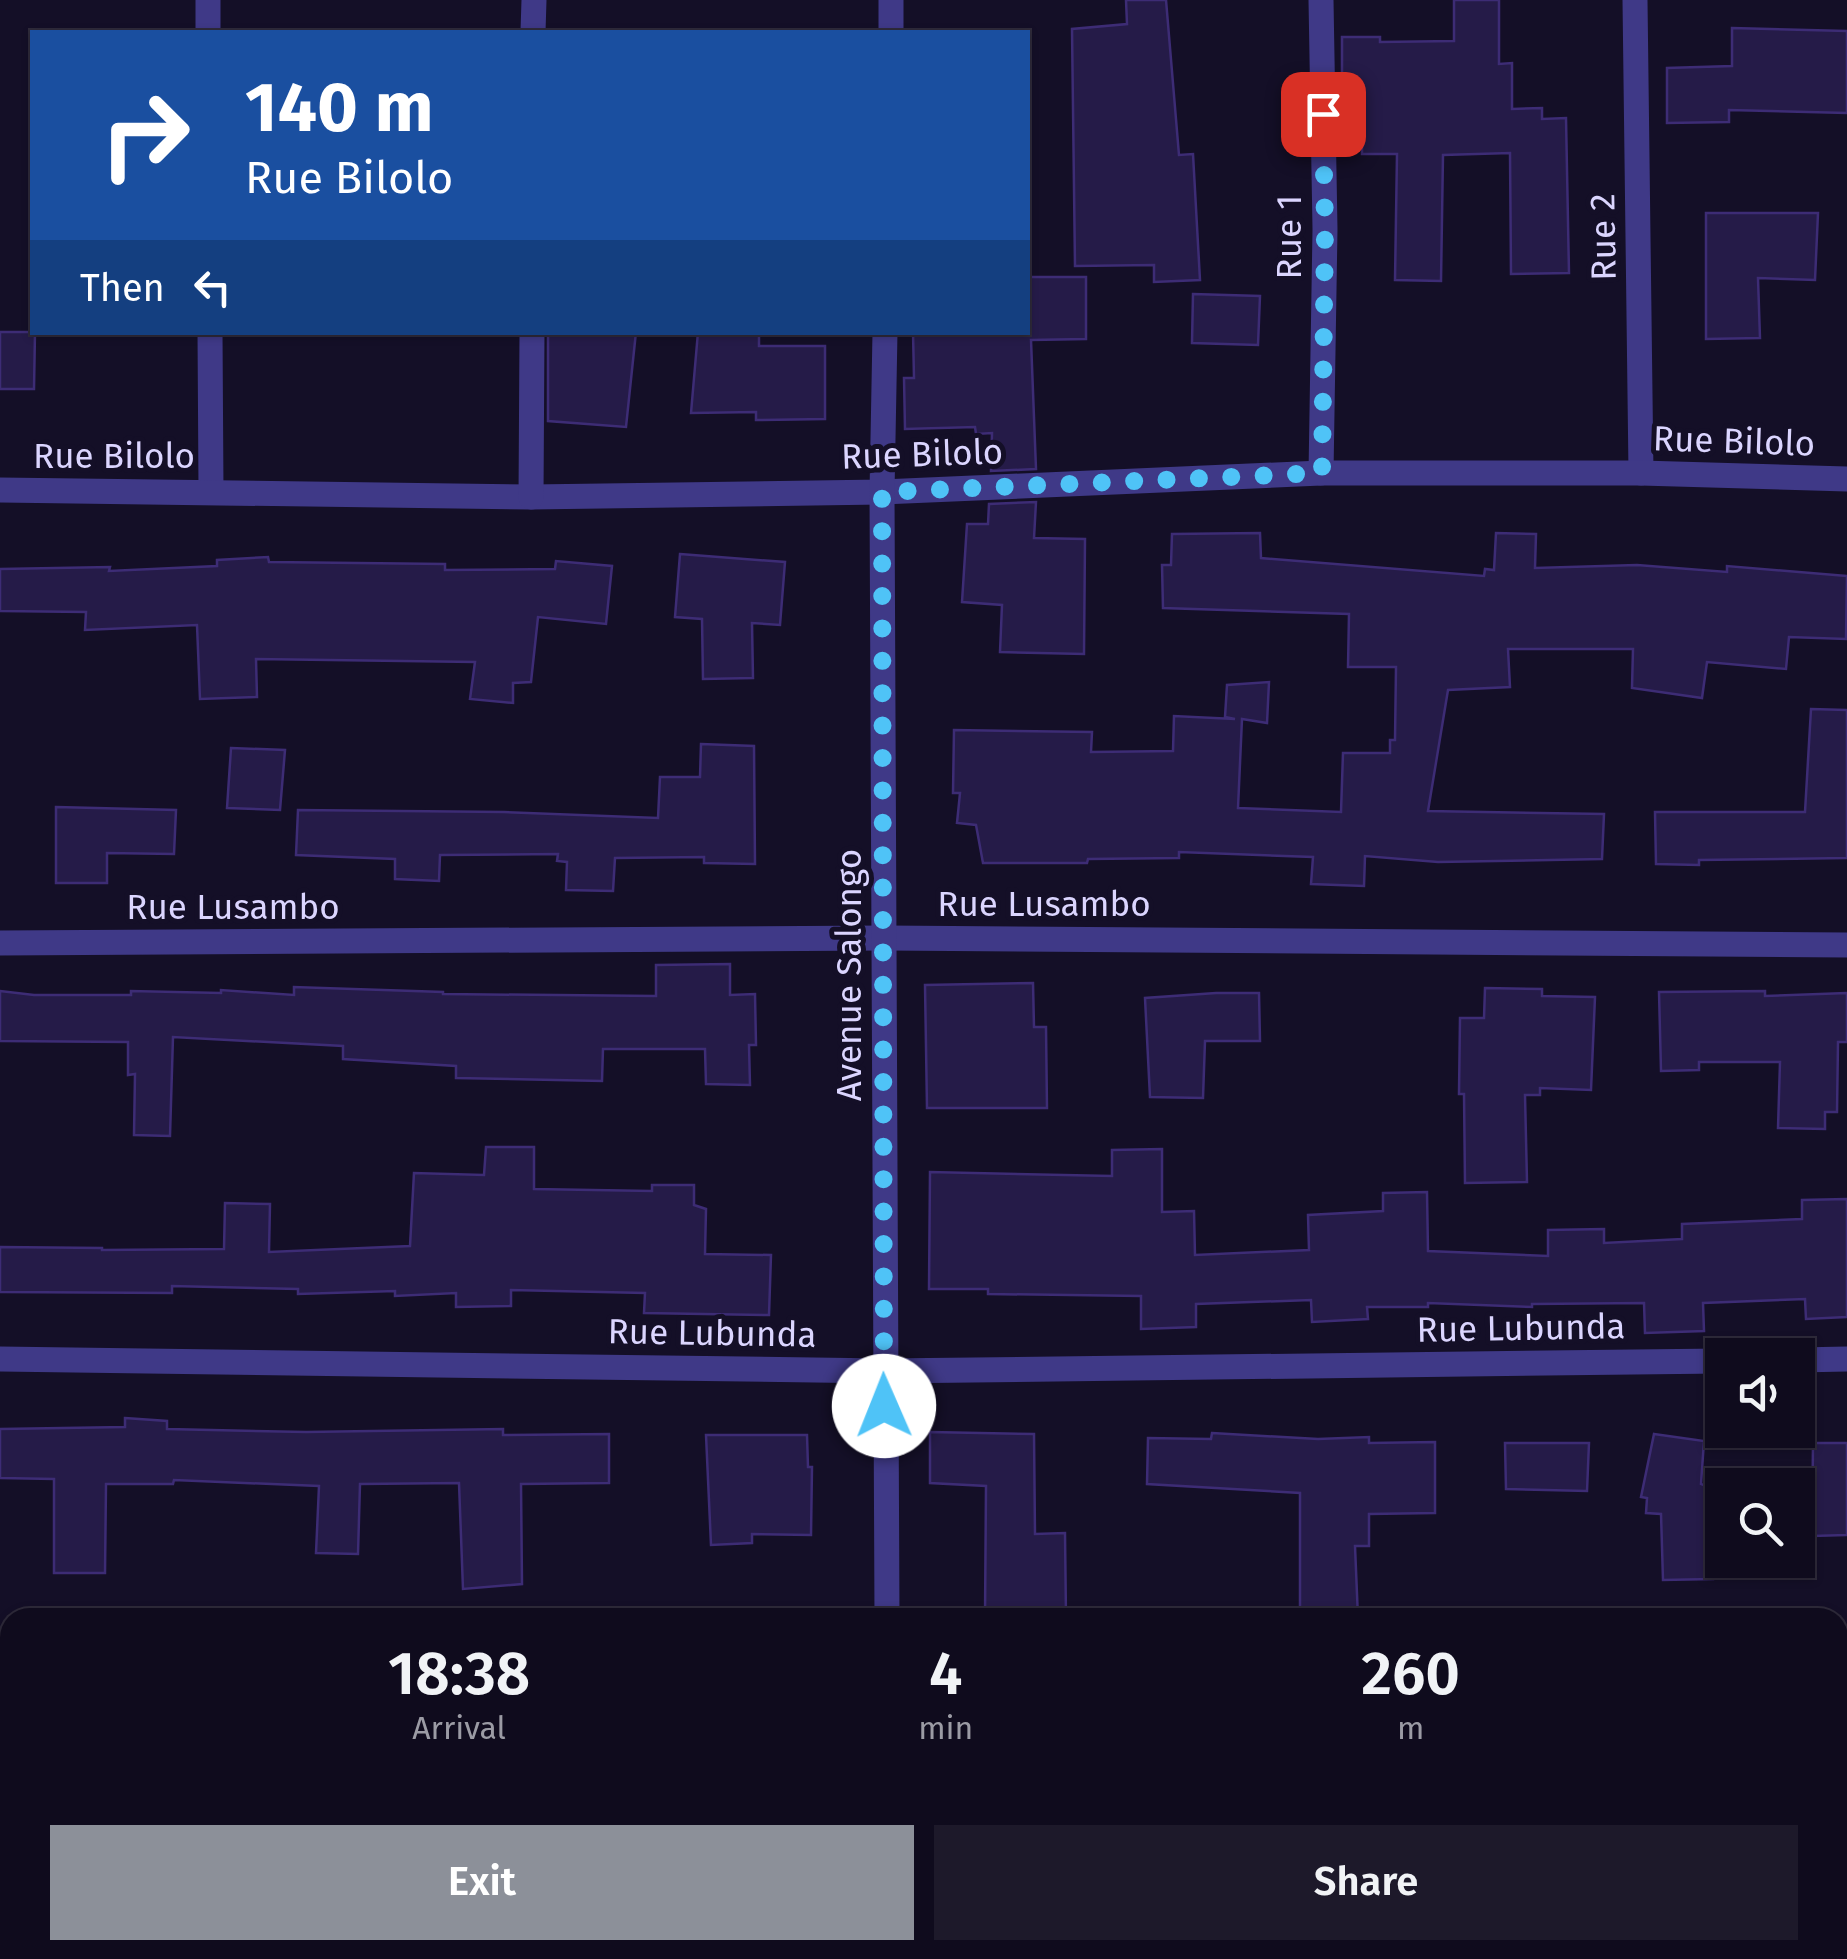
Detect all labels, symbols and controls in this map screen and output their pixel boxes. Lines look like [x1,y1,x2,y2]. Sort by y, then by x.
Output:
text: 140 m [245,66,434,150]
icon: right [80,70,210,200]
pin [1281,72,1366,157]
icon: arrive [1296,87,1351,142]
text: Rue Bilolo [245,151,453,205]
street label: Rue 2 [1581,193,1625,281]
street label: Rue 1 [1268,194,1310,280]
icon: left [185,260,240,315]
text: Then [80,265,165,311]
street label: Rue Bilolo [1652,417,1816,465]
street label: Rue Bilolo [840,430,1004,478]
street label: Rue Bilolo [33,435,195,477]
street label: Avenue Salongo [828,849,870,1101]
street label: Rue Lusambo [937,883,1151,925]
street label: Rue Lusambo [126,886,340,928]
street label: Rue Lubunda [1416,1305,1626,1351]
street label: Rue Lubunda [607,1310,817,1356]
map controls [1705,1338,1815,1578]
button: sound [1705,1338,1815,1448]
position arrow [832,1354,936,1458]
button: search [1705,1468,1815,1578]
text: 18:38 [388,1638,530,1710]
text: 4 [929,1638,962,1710]
text: 260 [1361,1638,1460,1710]
text: Arrival [412,1709,506,1747]
text: min [918,1709,973,1747]
text: m [1397,1709,1424,1747]
button: Exit [50,1825,914,1940]
button: Share [934,1825,1798,1940]

